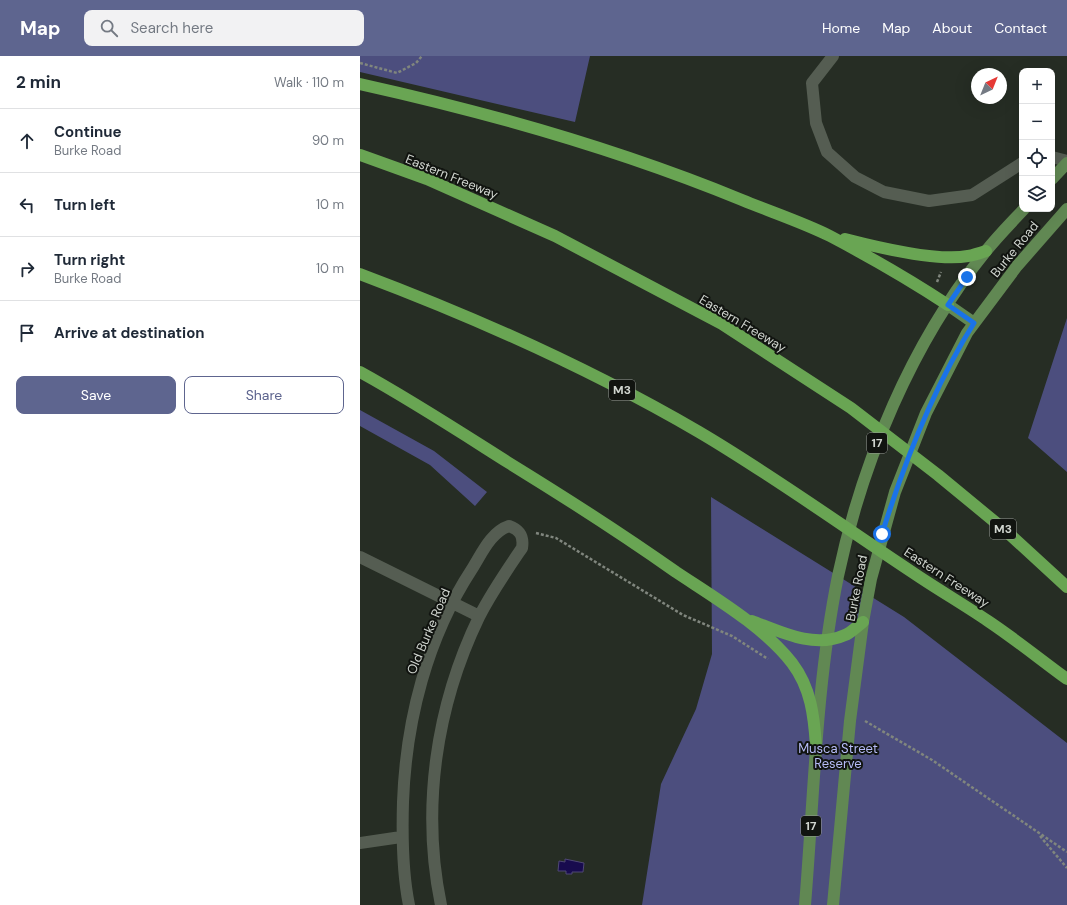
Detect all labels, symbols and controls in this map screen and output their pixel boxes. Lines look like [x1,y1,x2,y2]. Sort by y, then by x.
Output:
search box [84,10,364,46]
text: Map [20,16,60,41]
icon: search [98,17,120,39]
text: Search here [130,18,213,38]
text: Home [822,19,860,37]
text: Map [882,19,910,37]
text: About [932,19,972,37]
text: Contact [994,19,1047,37]
north arrow [971,68,1007,104]
map controls [1019,68,1055,212]
button: + [1019,68,1055,104]
text: 2 min [16,71,61,93]
text: Walk · 110 m [274,74,344,91]
button: − [1019,104,1055,140]
text: Continue [54,122,122,142]
icon: ahead [16,130,38,152]
text: 90 m [312,132,344,149]
button: locate [1019,140,1055,176]
text: Burke Road [54,142,121,159]
street label: Eastern Freeway [403,150,501,203]
button: layers [1019,176,1055,212]
icon: left [16,194,38,216]
text: Turn left [54,195,115,215]
text: 10 m [316,196,344,213]
street label: Burke Road [987,218,1042,281]
text: Turn right [54,250,125,270]
icon: right [16,258,38,280]
text: 10 m [316,260,344,277]
route end [958,268,976,286]
text: Burke Road [54,270,121,287]
street label: Eastern Freeway [696,291,789,356]
icon: arrive [16,322,38,344]
text: Arrive at destination [54,323,205,343]
button: Save [16,376,176,414]
button: Share [184,376,344,414]
road number: M3 [609,380,635,400]
road number: 17 [867,433,887,453]
road number: M3 [990,519,1016,539]
route start [873,525,891,543]
street label: Eastern Freeway [901,543,993,611]
street label: Burke Road [842,553,871,623]
street label: Old Burke Road [403,586,454,677]
park label: Musca Street Reserve [798,740,878,772]
road number: 17 [801,816,821,836]

